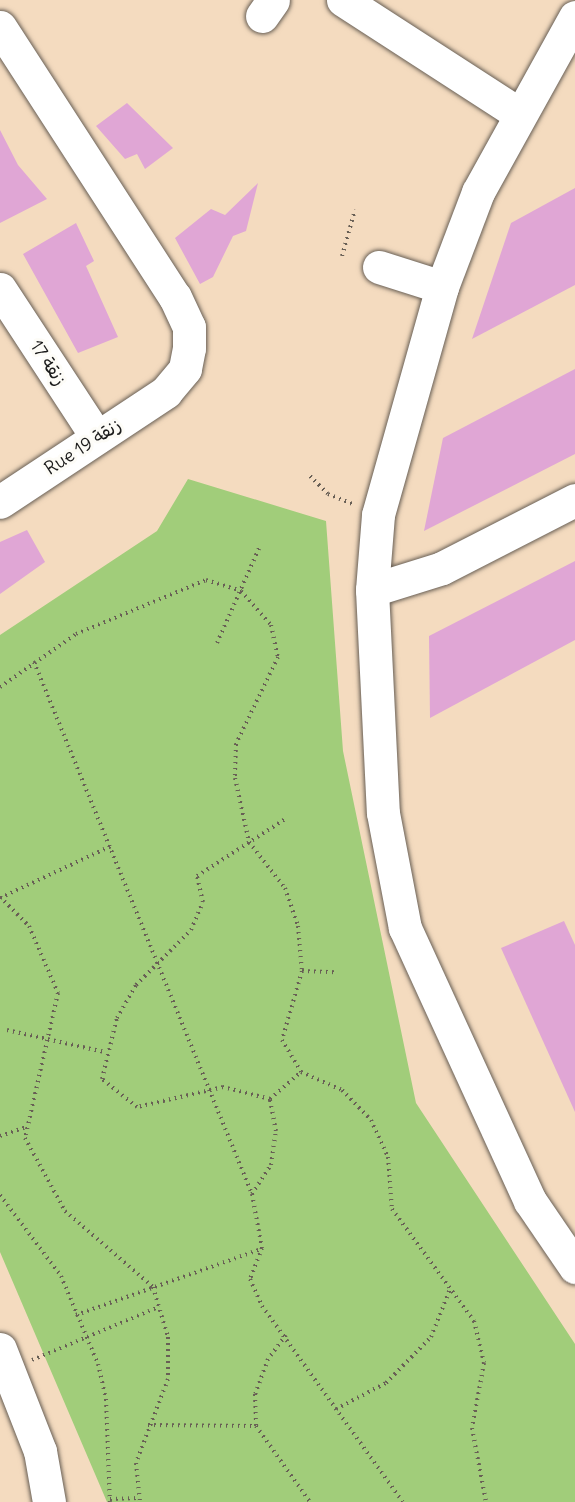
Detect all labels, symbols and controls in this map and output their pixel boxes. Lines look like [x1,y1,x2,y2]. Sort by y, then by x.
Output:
street label: زنقة 17 [25,336,71,390]
street label: Rue 19 زنقة [41,414,125,480]

